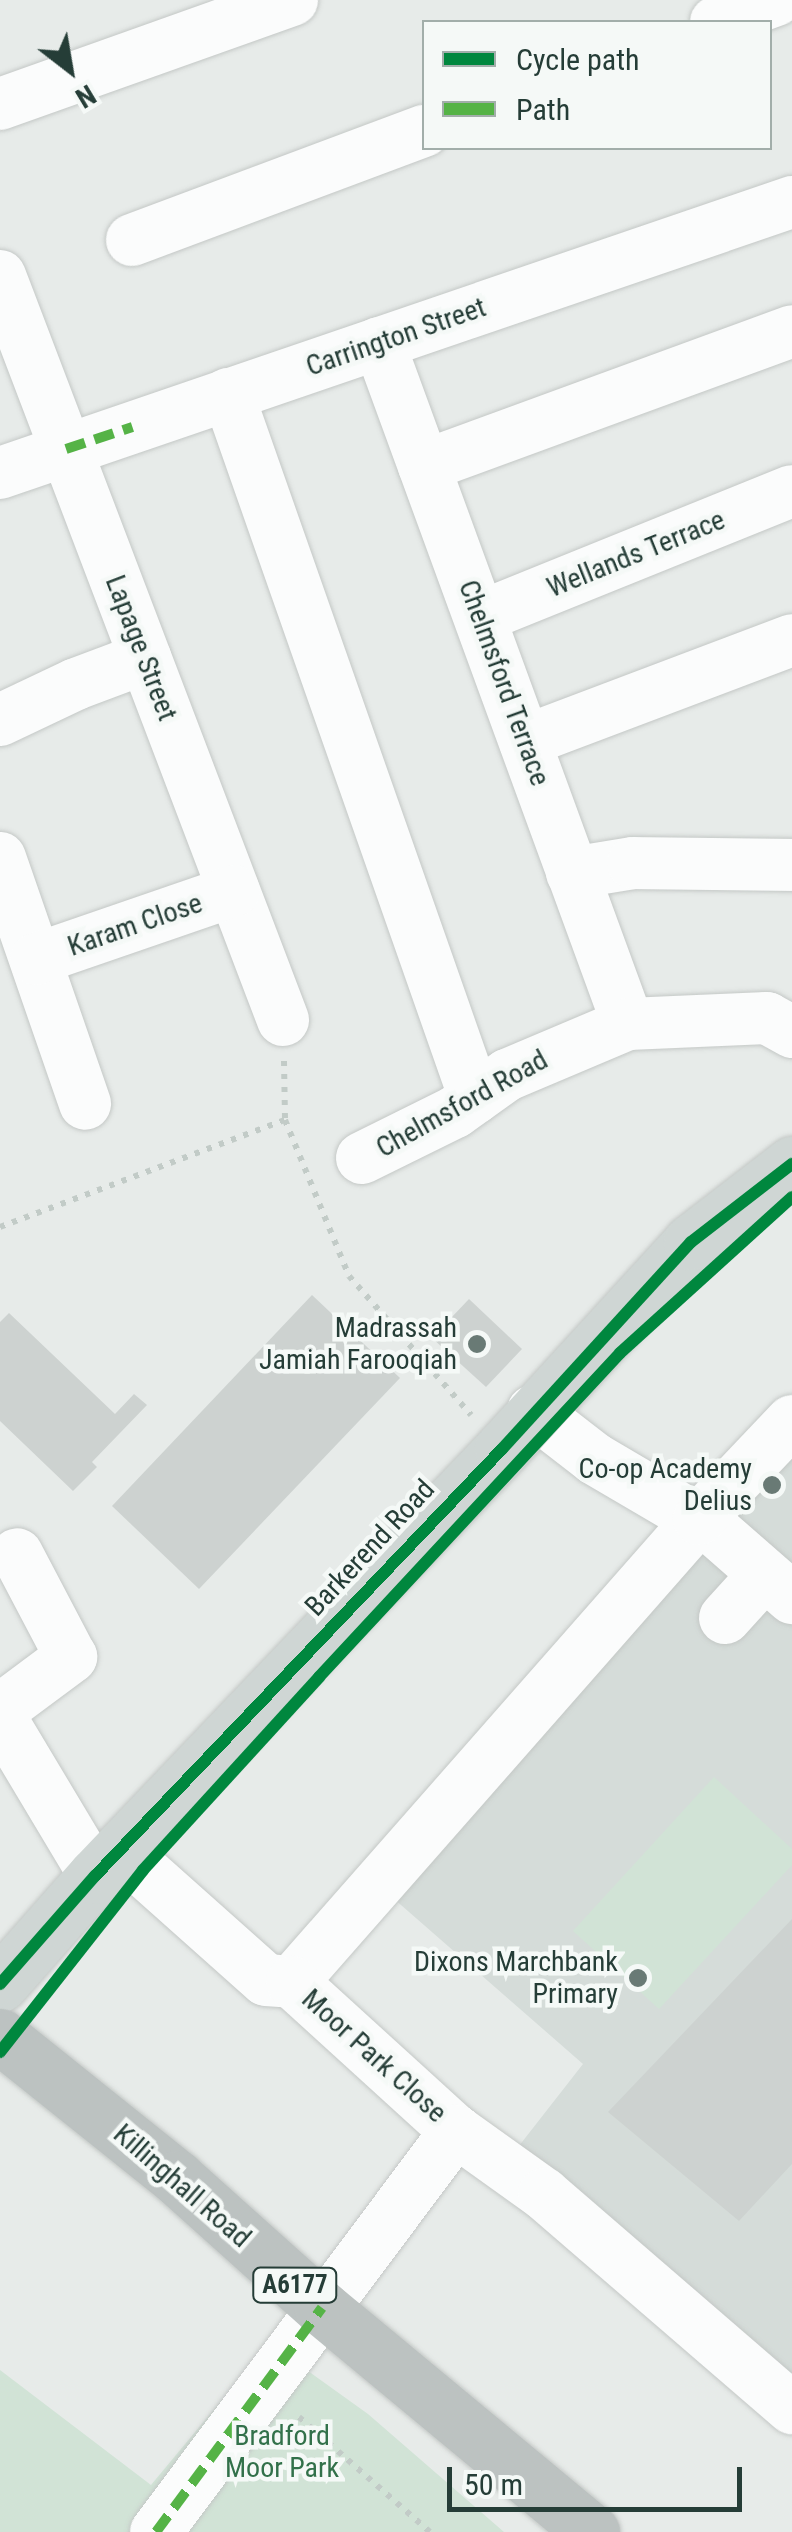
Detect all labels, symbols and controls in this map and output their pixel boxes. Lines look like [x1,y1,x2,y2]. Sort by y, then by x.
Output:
north arrow [20,20,120,120]
legend [422,20,772,150]
text: Cycle path [516,42,640,77]
text: N [70,78,102,115]
text: Path [516,92,570,127]
street label: Carrington Street [302,291,490,383]
street label: Wellands Terrace [542,503,730,605]
street label: Lapage Street [98,571,184,725]
street label: Chelmsford Terrace [451,575,557,791]
street label: Karam Close [63,886,207,964]
street label: Chelmsford Road [371,1043,553,1165]
place label: Madrassah Jamiah Farooqiah [259,1311,457,1377]
marker: Madrassah Jamiah Farooqiah [466,1333,488,1355]
place label: Co-op Academy Delius [579,1452,752,1518]
street label: Barkerend Road [298,1473,442,1623]
marker: Co-op Academy Delius [761,1474,783,1496]
place label: Dixons Marchbank Primary [414,1945,618,2011]
marker: Dixons Marchbank Primary [627,1967,649,1989]
street label: Moor Park Close [295,1982,453,2130]
street label: Killinghall Road [107,2117,257,2255]
road number: A6177 [250,2265,340,2305]
park label: Bradford Moor Park [225,2419,339,2485]
scale bar [452,2447,747,2509]
text: 50 m [464,2467,523,2502]

